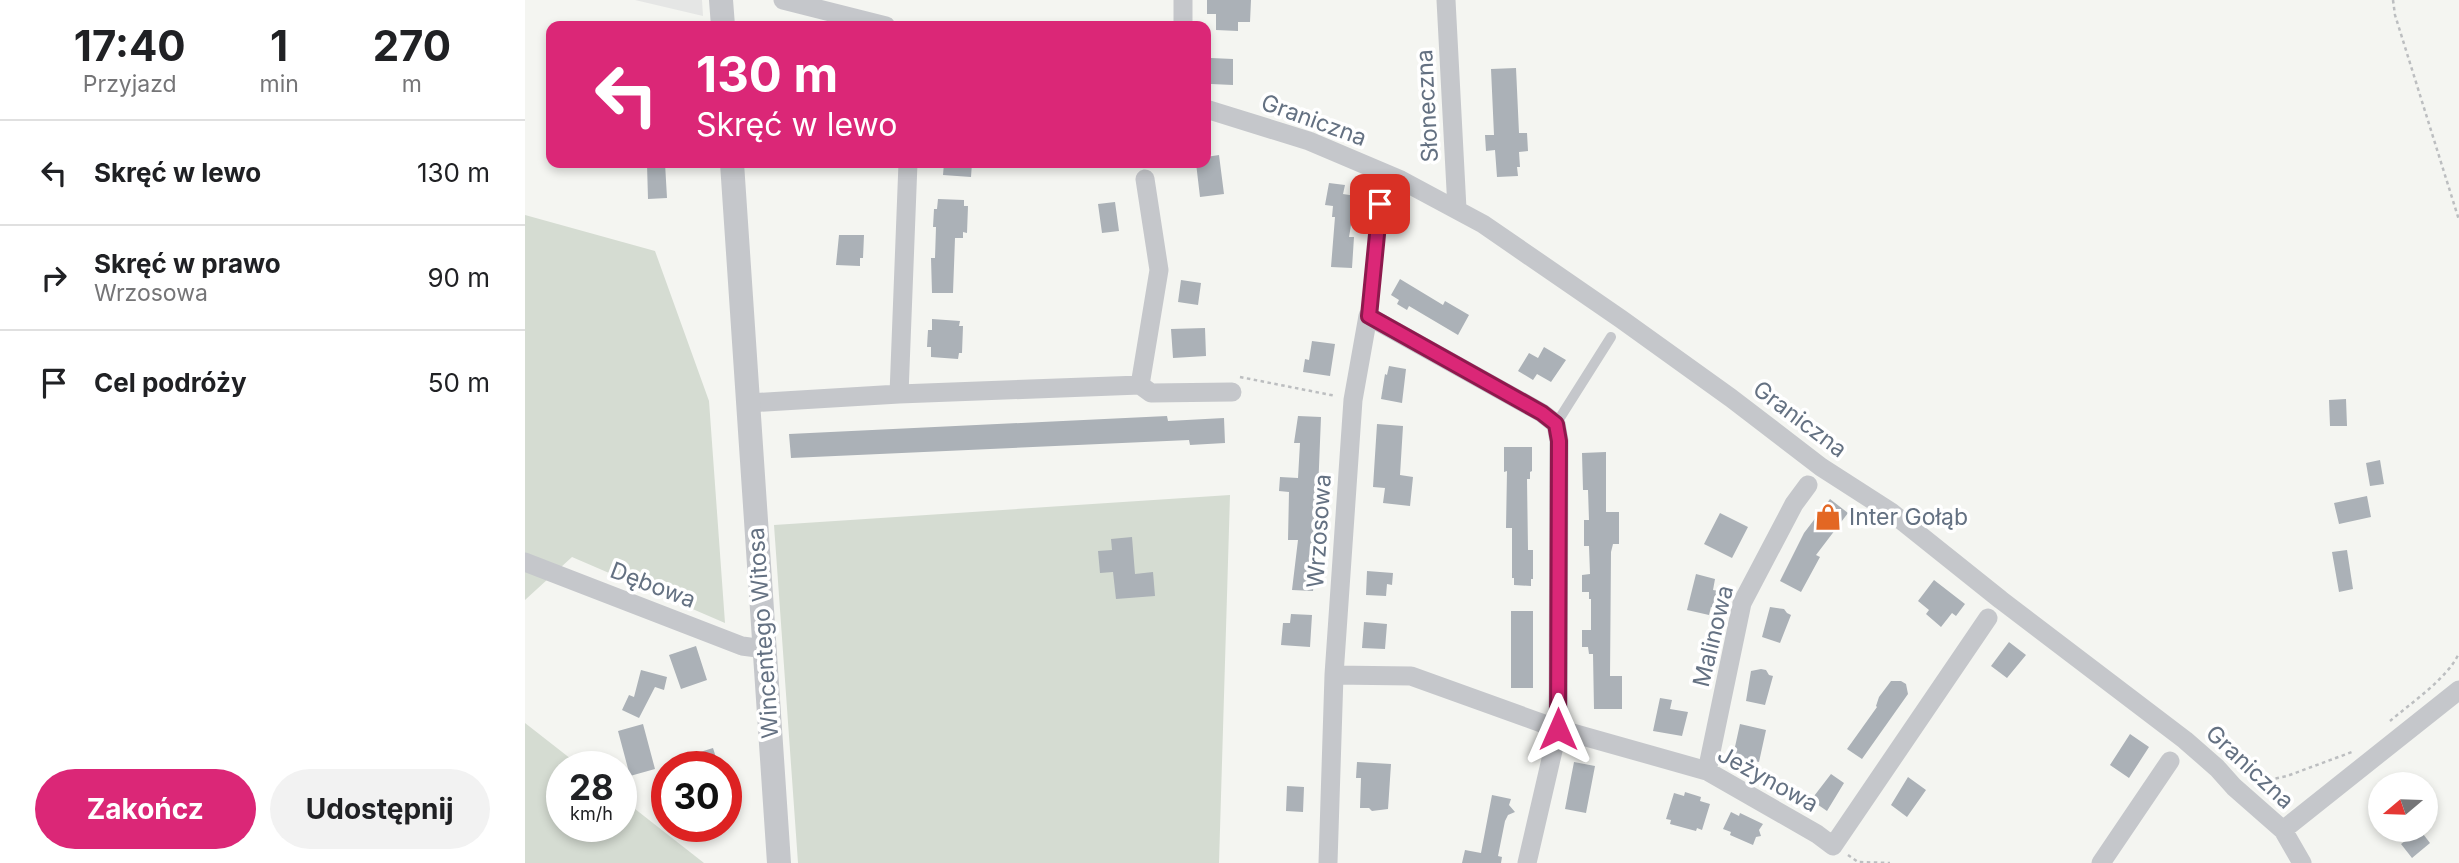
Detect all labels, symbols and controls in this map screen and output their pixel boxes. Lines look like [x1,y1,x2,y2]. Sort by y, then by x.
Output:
text: 17:40 [74,20,186,71]
text: 1 [270,20,288,71]
text: 270 [373,20,451,71]
text: 130 m [696,45,838,104]
icon: left [581,49,672,140]
street label: Słoneczna [1410,49,1444,163]
text: Przyjazd [83,70,177,98]
text: min [260,70,299,98]
text: m [402,70,422,98]
street label: Graniczna [1258,88,1370,152]
text: Skręć w lewo [696,105,897,144]
icon: left [35,154,73,192]
text: Skręć w lewo [94,157,261,188]
text: 130 m [417,157,490,188]
pin [1350,174,1410,234]
icon: arrive [1361,185,1399,223]
text: Skręć w prawo [94,248,281,279]
icon: right [35,259,73,297]
text: 90 m [427,262,490,293]
text: Wrzosowa [94,279,208,307]
icon: arrive [35,364,73,402]
text: Cel podróży [94,367,247,398]
text: 50 m [428,367,490,398]
street label: Graniczna [1748,375,1852,463]
street label: Wrzosowa [1301,473,1337,589]
shop icon: Inter Gołąb [1813,502,1843,532]
place label: Inter Gołąb [1849,503,1968,531]
street label: Wincentego Witosa [742,527,784,739]
street label: Dębowa [606,556,700,614]
street label: Malinowa [1687,582,1739,690]
position arrow [1521,692,1595,766]
street label: Graniczna [2200,719,2300,815]
street label: Jeżynowa [1713,740,1823,818]
speed limit sign: 30 [651,751,742,842]
text: 28 [569,766,614,808]
button: Zakończ [35,769,256,849]
button: Udostępnij [270,769,490,849]
north arrow [2368,772,2438,842]
map controls [2368,772,2438,842]
text: km/h [570,803,613,824]

